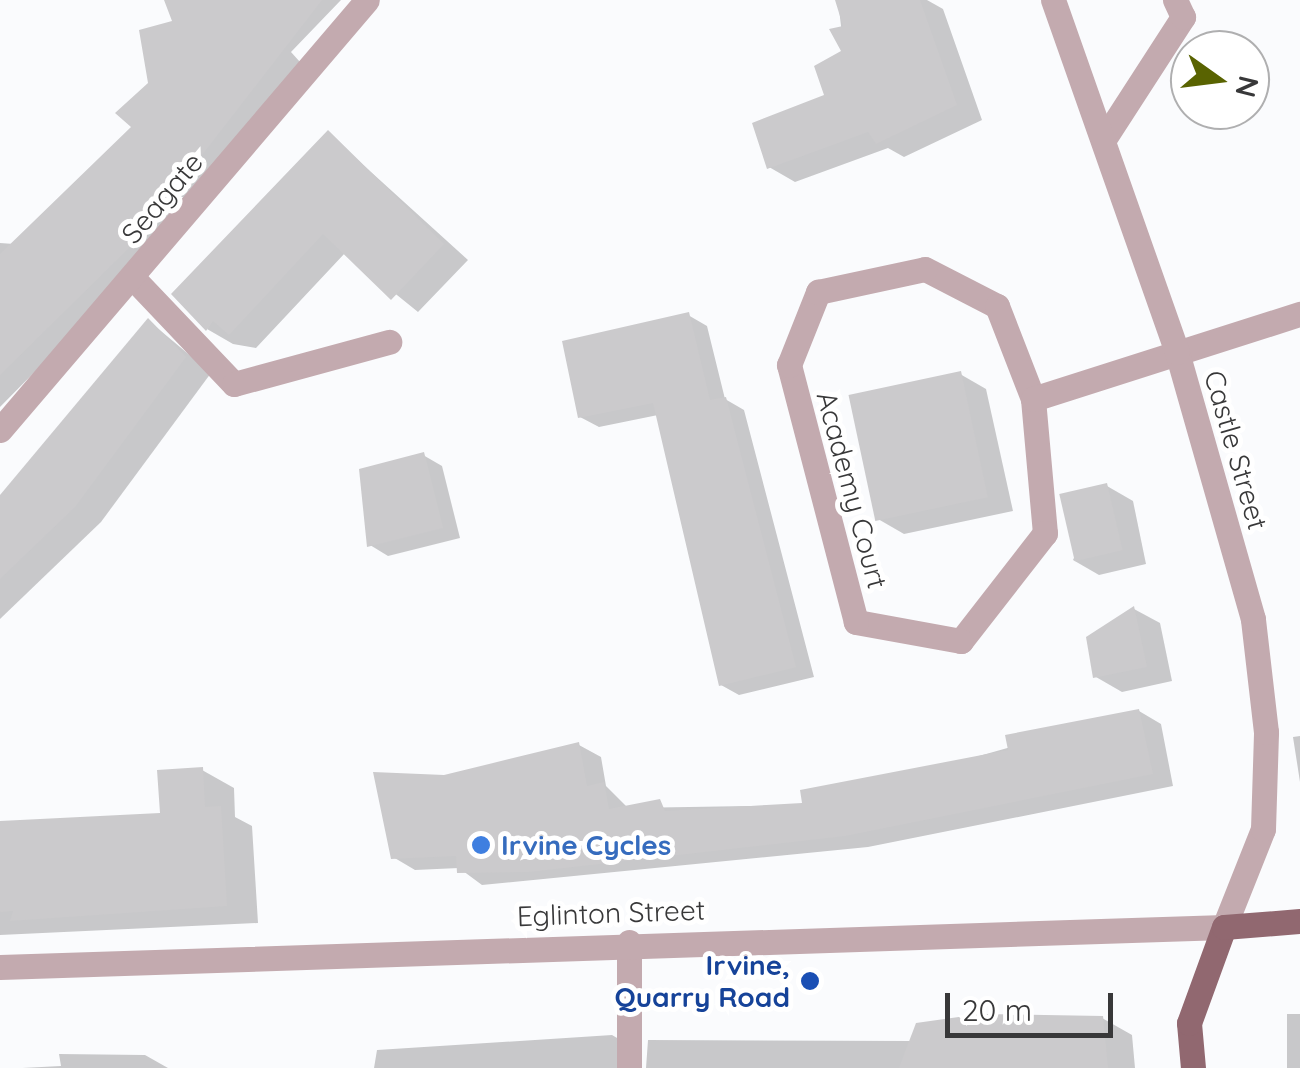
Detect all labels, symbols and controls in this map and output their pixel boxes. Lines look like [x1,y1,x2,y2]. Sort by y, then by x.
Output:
north arrow [1170,30,1270,130]
text: N [1228,73,1267,101]
street label: Seagate [114,146,210,250]
street label: Castle Street [1197,367,1275,533]
street label: Academy Court [810,388,894,592]
place label: Irvine Cycles [501,828,671,862]
marker: Irvine Cycles [470,834,492,856]
street label: Eglinton Street [516,893,706,933]
place label: Irvine, Quarry Road [615,948,790,1014]
marker: Irvine, Quarry Road [799,970,821,992]
scale bar [950,973,1118,1035]
text: 20 m [962,991,1032,1029]

